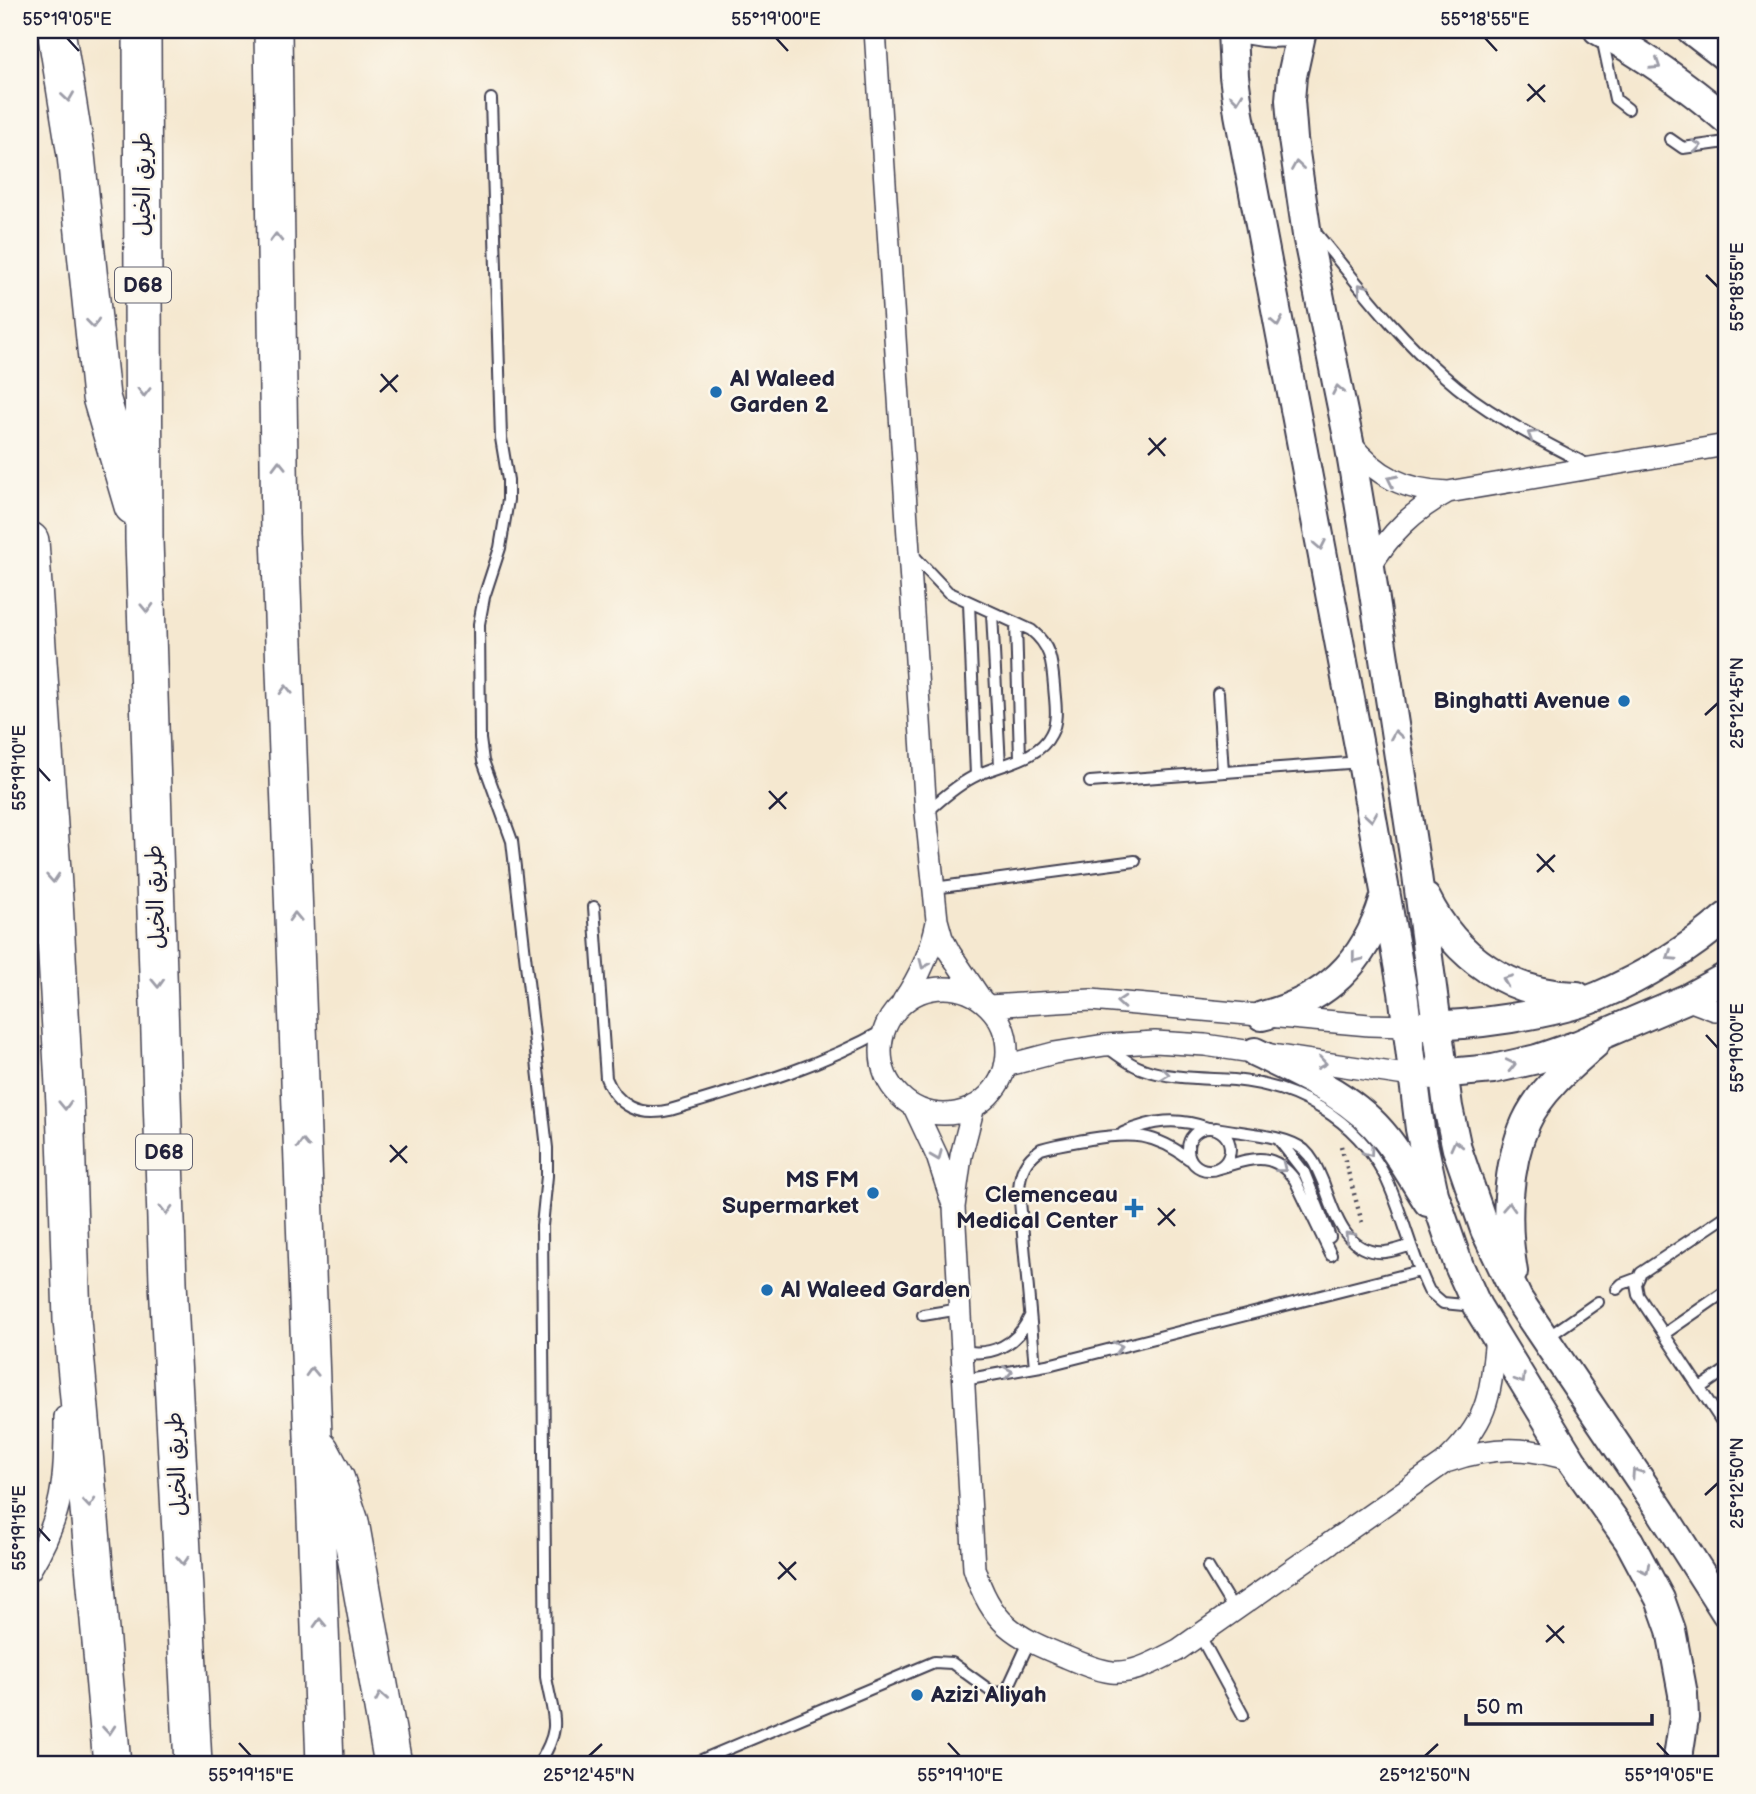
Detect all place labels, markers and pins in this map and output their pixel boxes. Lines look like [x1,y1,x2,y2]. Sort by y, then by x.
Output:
place label: Al Waleed Garden 2 [729,365,835,419]
marker: Al Waleed Garden 2 [708,384,724,400]
place label: Binghatti Avenue [1433,687,1610,715]
marker: Binghatti Avenue [1616,693,1632,709]
place label: MS FM Supermarket [722,1166,859,1220]
place label: Clemenceau Medical Center [956,1181,1119,1235]
marker: MS FM Supermarket [865,1185,881,1201]
marker: Clemenceau Medical Center [1124,1198,1144,1218]
place label: Al Waleed Garden [780,1276,970,1304]
marker: Al Waleed Garden [759,1282,775,1298]
place label: Azizi Aliyah [930,1681,1047,1709]
marker: Azizi Aliyah [909,1687,925,1703]

